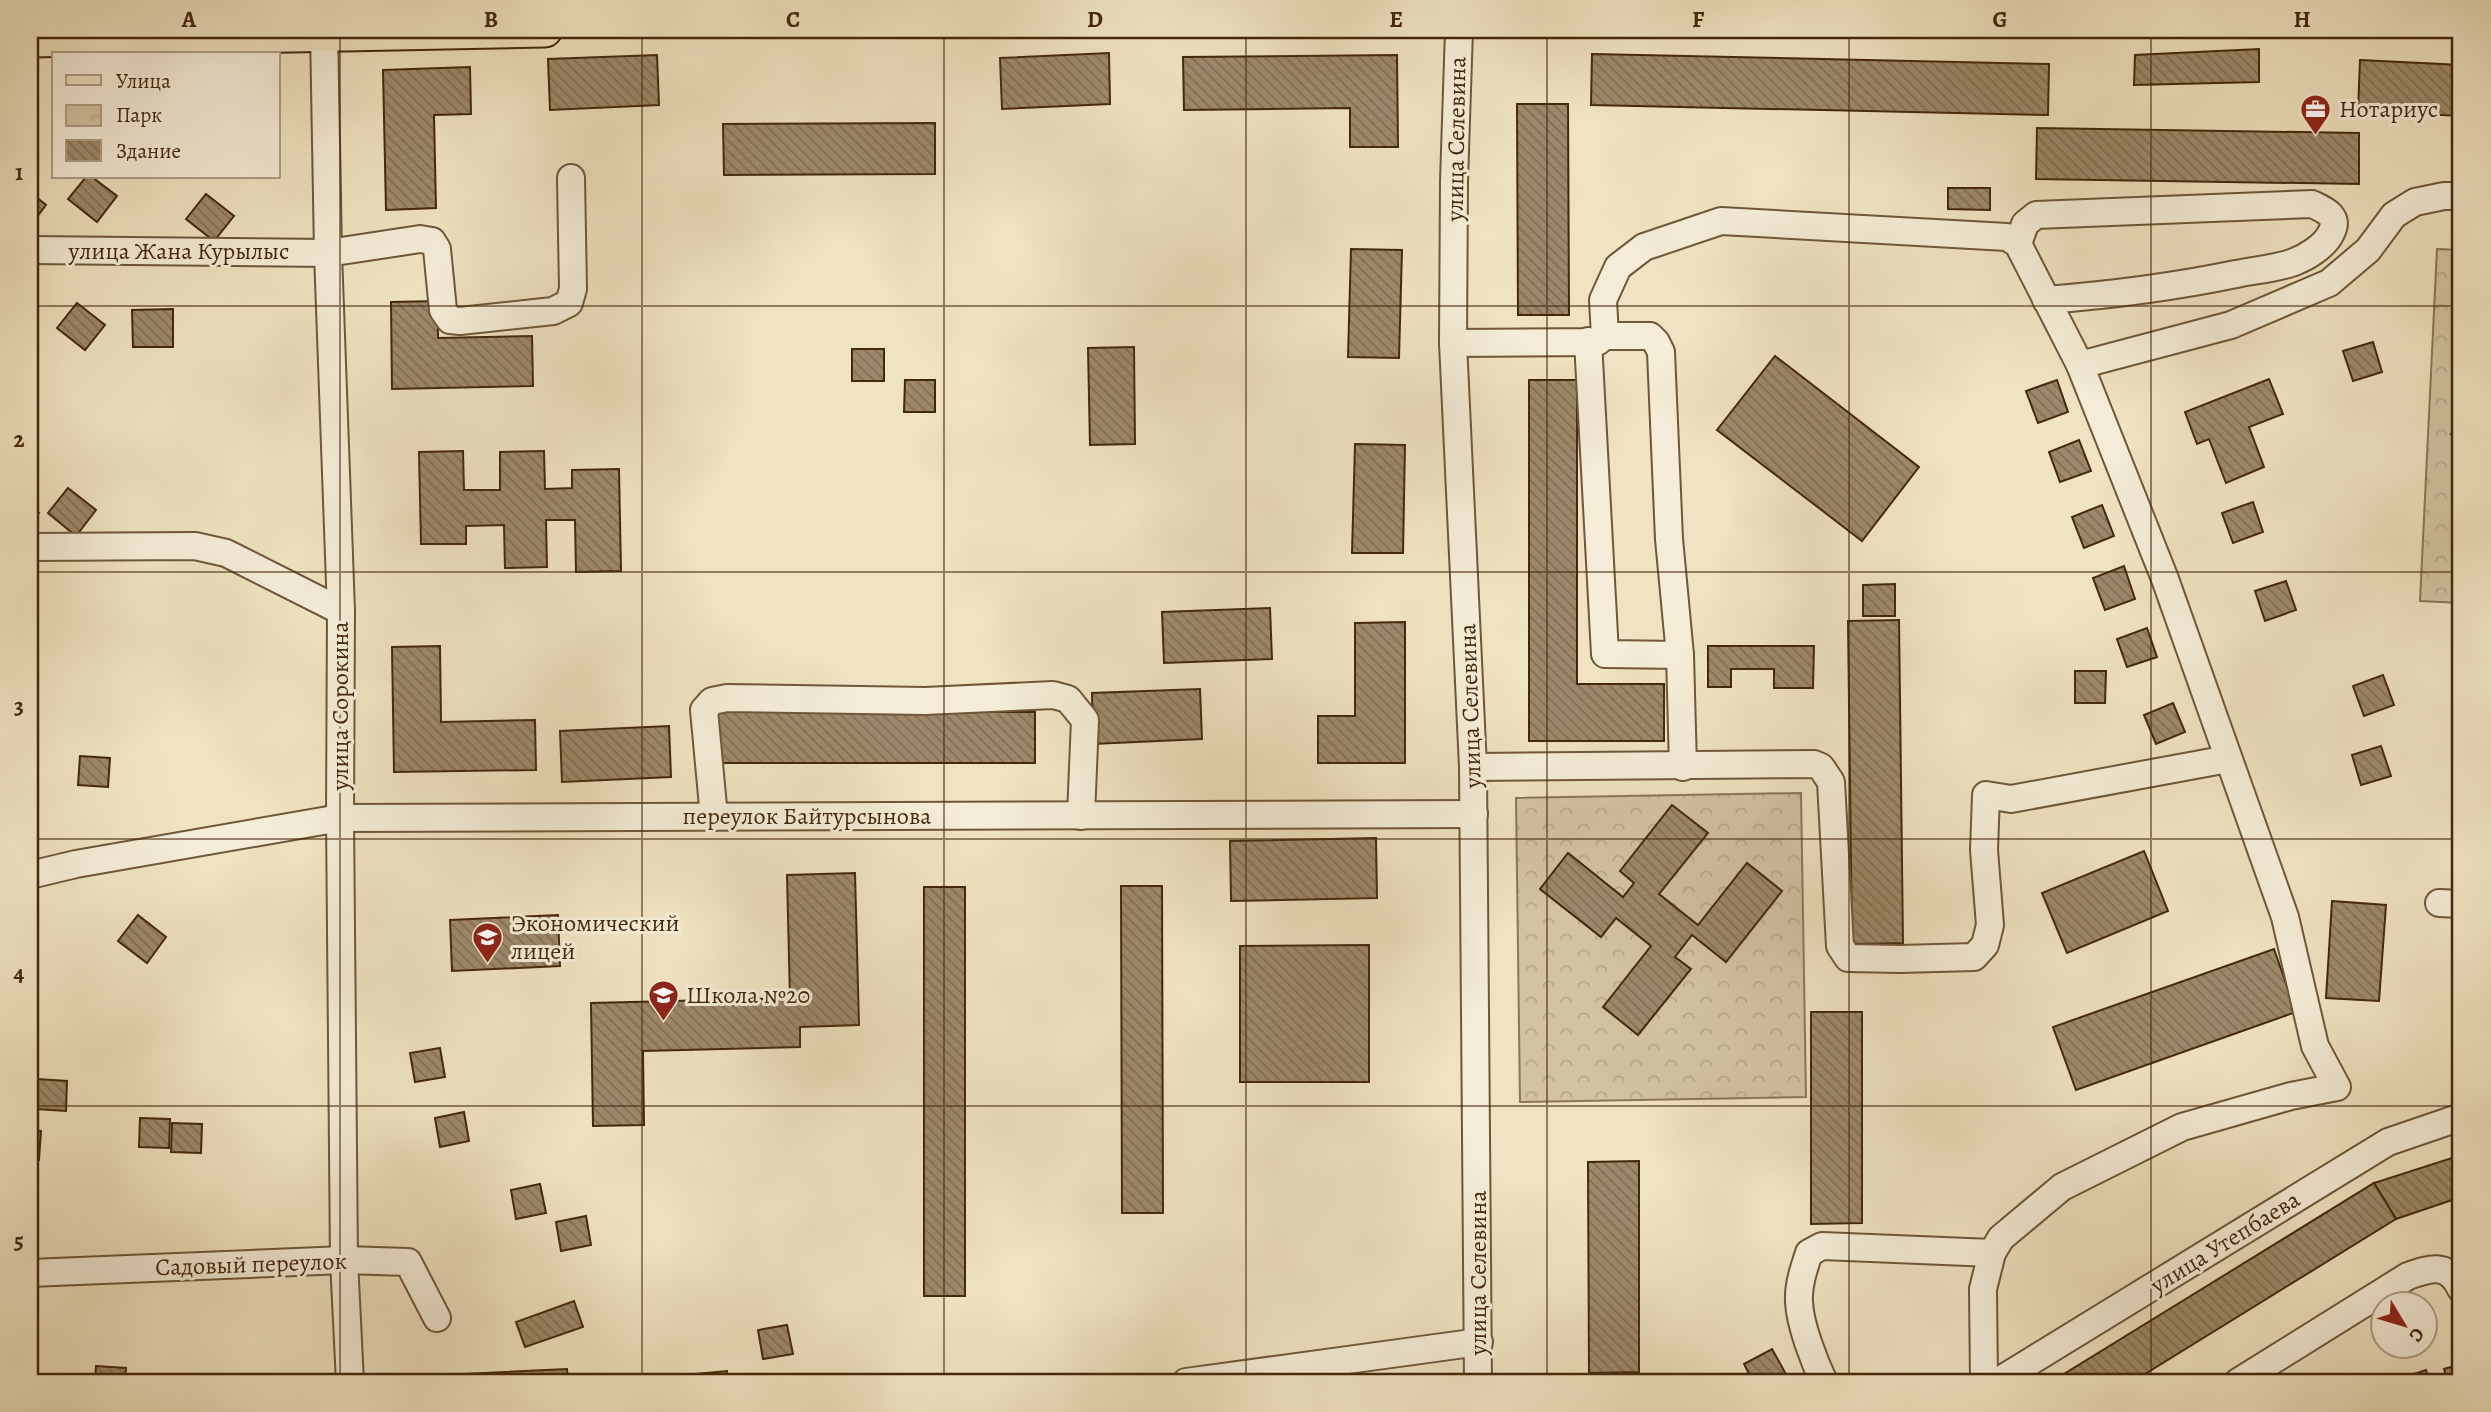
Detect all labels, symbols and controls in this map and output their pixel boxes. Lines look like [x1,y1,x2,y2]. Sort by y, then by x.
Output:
text: A [181,4,197,35]
text: B [484,4,498,35]
text: C [786,4,800,35]
text: D [1087,4,1103,35]
text: E [1389,4,1403,35]
text: F [1692,4,1705,35]
text: G [1992,4,2008,35]
text: H [2293,4,2311,35]
legend [52,52,280,178]
street label: улица Селевина [1439,56,1473,223]
text: Улица [116,67,171,95]
office icon: Нотариус [2299,92,2333,136]
place label: Нотариус [2339,93,2438,125]
text: Парк [116,101,162,129]
text: Здание [116,137,181,165]
text: 1 [15,157,23,188]
street label: улица Жана Курылыс [68,235,289,267]
text: 2 [13,424,25,455]
street label: улица Сорокина [324,621,356,792]
street label: улица Селевина [1451,623,1489,790]
text: 3 [14,691,24,722]
street label: переулок Байтурсынова [683,800,931,832]
place label: Экономический лицей [511,907,680,967]
school or university icon: Экономический лицей [471,920,505,964]
text: 4 [14,958,25,989]
school or university icon: Школа №20 [646,978,680,1022]
place label: Школа №20 [686,979,810,1011]
street label: улица Утепбаева [2143,1183,2306,1301]
street label: улица Селевина [1462,1191,1494,1356]
text: 5 [14,1225,24,1256]
street label: Садовый переулок [155,1245,347,1283]
north arrow [2368,1290,2438,1360]
text: С [2403,1322,2430,1347]

